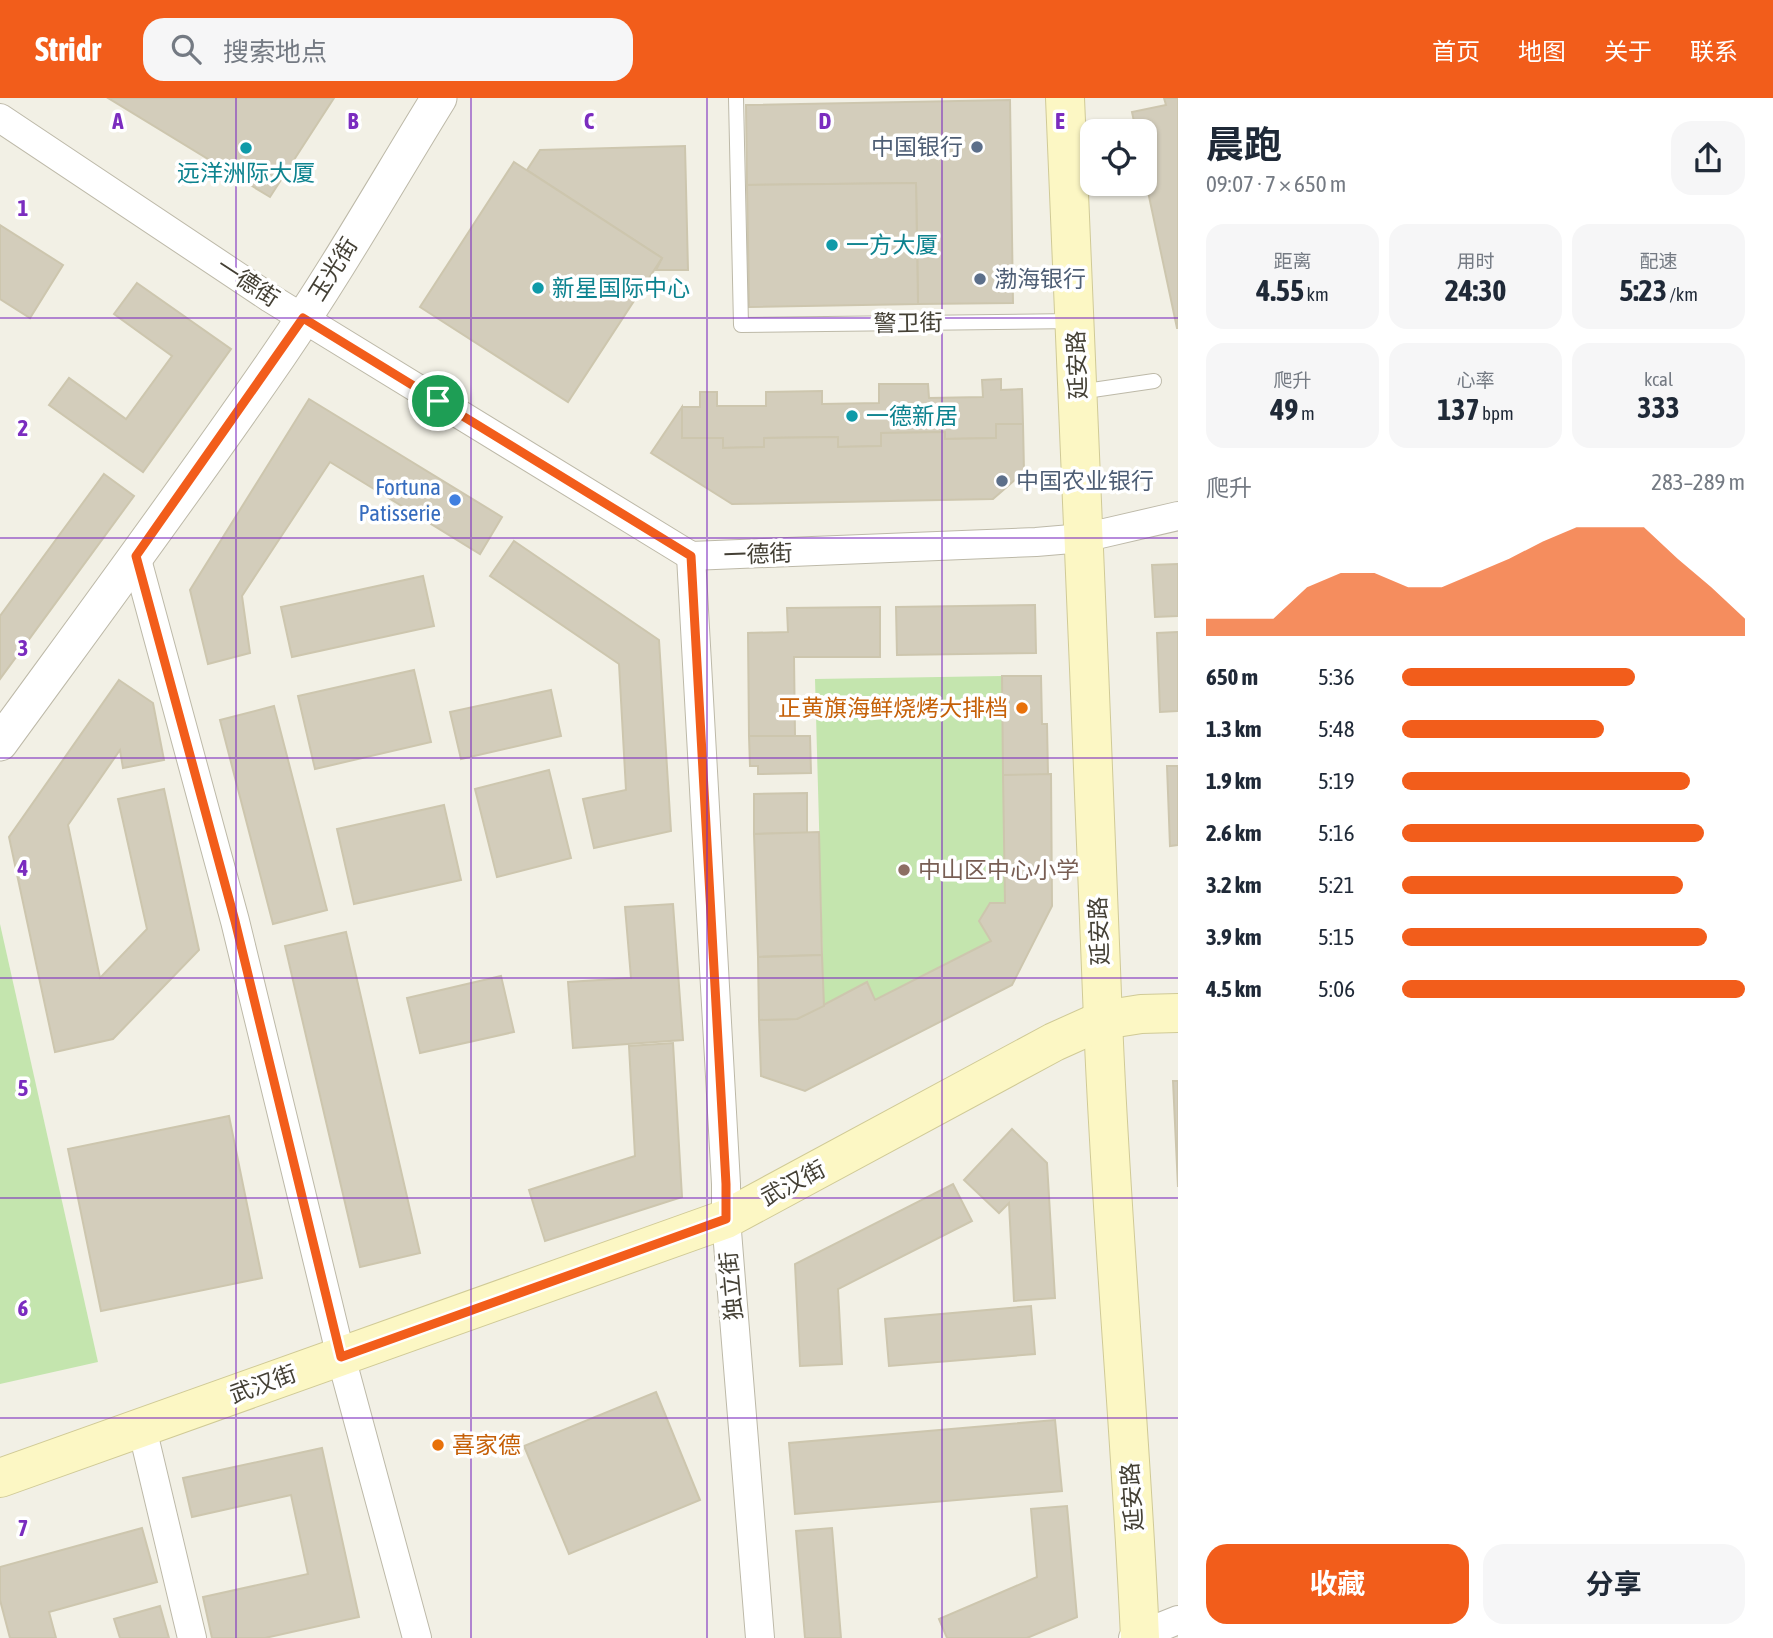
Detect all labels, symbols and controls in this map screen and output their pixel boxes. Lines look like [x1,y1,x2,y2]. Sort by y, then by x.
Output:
search box [143,18,633,81]
text: Stridr [35,30,101,68]
icon: search [167,30,205,68]
text: 搜索地点 [223,37,327,67]
text: 首页 [1432,38,1480,65]
text: 地图 [1518,38,1566,65]
text: 关于 [1604,38,1652,65]
text: 联系 [1690,38,1738,65]
text: A [111,108,124,134]
text: B [348,108,359,134]
text: C [584,108,595,134]
text: D [819,108,832,134]
text: E [1055,108,1065,134]
map controls [1080,119,1157,196]
button: locate [1080,119,1157,196]
button: share [1671,121,1745,195]
text: 晨跑 [1206,123,1282,166]
place label: 中国银行 [871,134,963,160]
marker: 中国银行 [969,139,985,155]
marker: 远洋洲际大厦 [238,140,254,156]
place label: 远洋洲际大厦 [177,160,315,186]
text: 09:07 · 7 × 650 m [1206,171,1346,197]
text: 1 [18,195,29,221]
place label: 一方大厦 [846,232,938,258]
street label: 玉光街 [304,233,362,305]
marker: 一方大厦 [824,237,840,253]
text: 距离 [1273,250,1312,272]
text: 用时 [1456,250,1495,272]
text: 配速 [1639,250,1678,272]
street label: 一德街 [212,252,284,312]
place label: 渤海银行 [994,266,1086,292]
marker: 渤海银行 [972,271,988,287]
text: 4.55 [1256,273,1304,307]
text: 24:30 [1445,273,1506,307]
text: 5:23 [1619,273,1667,307]
place label: 新星国际中心 [552,275,690,301]
marker: 新星国际中心 [530,280,546,296]
text: km [1304,283,1329,305]
text: /km [1667,283,1698,305]
street label: 警卫街 [873,309,943,337]
street label: 延安路 [1063,330,1091,400]
text: kcal [1644,368,1673,390]
text: 爬升 [1273,369,1312,391]
text: 心率 [1456,369,1495,391]
pin [408,371,468,431]
icon: arrive [419,382,457,420]
text: 333 [1637,390,1680,424]
text: 49 [1270,392,1298,426]
text: 137 [1437,392,1480,426]
text: m [1298,402,1315,424]
text: bpm [1480,402,1514,424]
place label: 一德新居 [866,403,958,429]
marker: 一德新居 [844,408,860,424]
text: 2 [18,415,28,441]
place label: 中国农业银行 [1016,468,1154,494]
text: 283–289 m [1651,469,1745,495]
marker: 中国农业银行 [994,473,1010,489]
place label: Fortuna Patisserie [358,474,441,526]
text: 爬升 [1206,475,1252,501]
marker: Fortuna Patisserie [447,492,463,508]
street label: 一德街 [723,540,793,568]
text: 3 [18,635,28,661]
text: 650 m [1206,664,1258,690]
text: 5:36 [1318,664,1355,690]
place label: 正黄旗海鲜烧烤大排档 [778,695,1008,721]
marker: 正黄旗海鲜烧烤大排档 [1014,700,1030,716]
text: 1.3 km [1206,716,1262,742]
text: 5:48 [1318,716,1355,742]
text: 1.9 km [1206,768,1262,794]
text: 5:19 [1318,768,1355,794]
text: 2.6 km [1206,820,1262,846]
text: 5:16 [1318,820,1355,846]
text: 4 [17,855,29,881]
place label: 中山区中心小学 [918,857,1079,883]
marker: 中山区中心小学 [896,862,912,878]
text: 3.2 km [1206,872,1262,898]
text: 5:21 [1318,872,1355,898]
street label: 延安路 [1085,896,1113,966]
text: 3.9 km [1206,924,1262,950]
text: 5:15 [1318,924,1355,950]
text: 4.5 km [1206,976,1262,1002]
text: 5:06 [1318,976,1355,1002]
text: 5 [18,1075,29,1101]
street label: 武汉街 [756,1155,830,1211]
street label: 独立街 [715,1250,747,1322]
text: 6 [18,1295,29,1321]
street label: 武汉街 [226,1360,300,1408]
place label: 喜家德 [452,1432,521,1458]
marker: 喜家德 [430,1437,446,1453]
street label: 延安路 [1117,1462,1147,1532]
text: 7 [18,1515,28,1541]
button: 收藏 [1206,1544,1469,1624]
button: 分享 [1483,1544,1745,1624]

